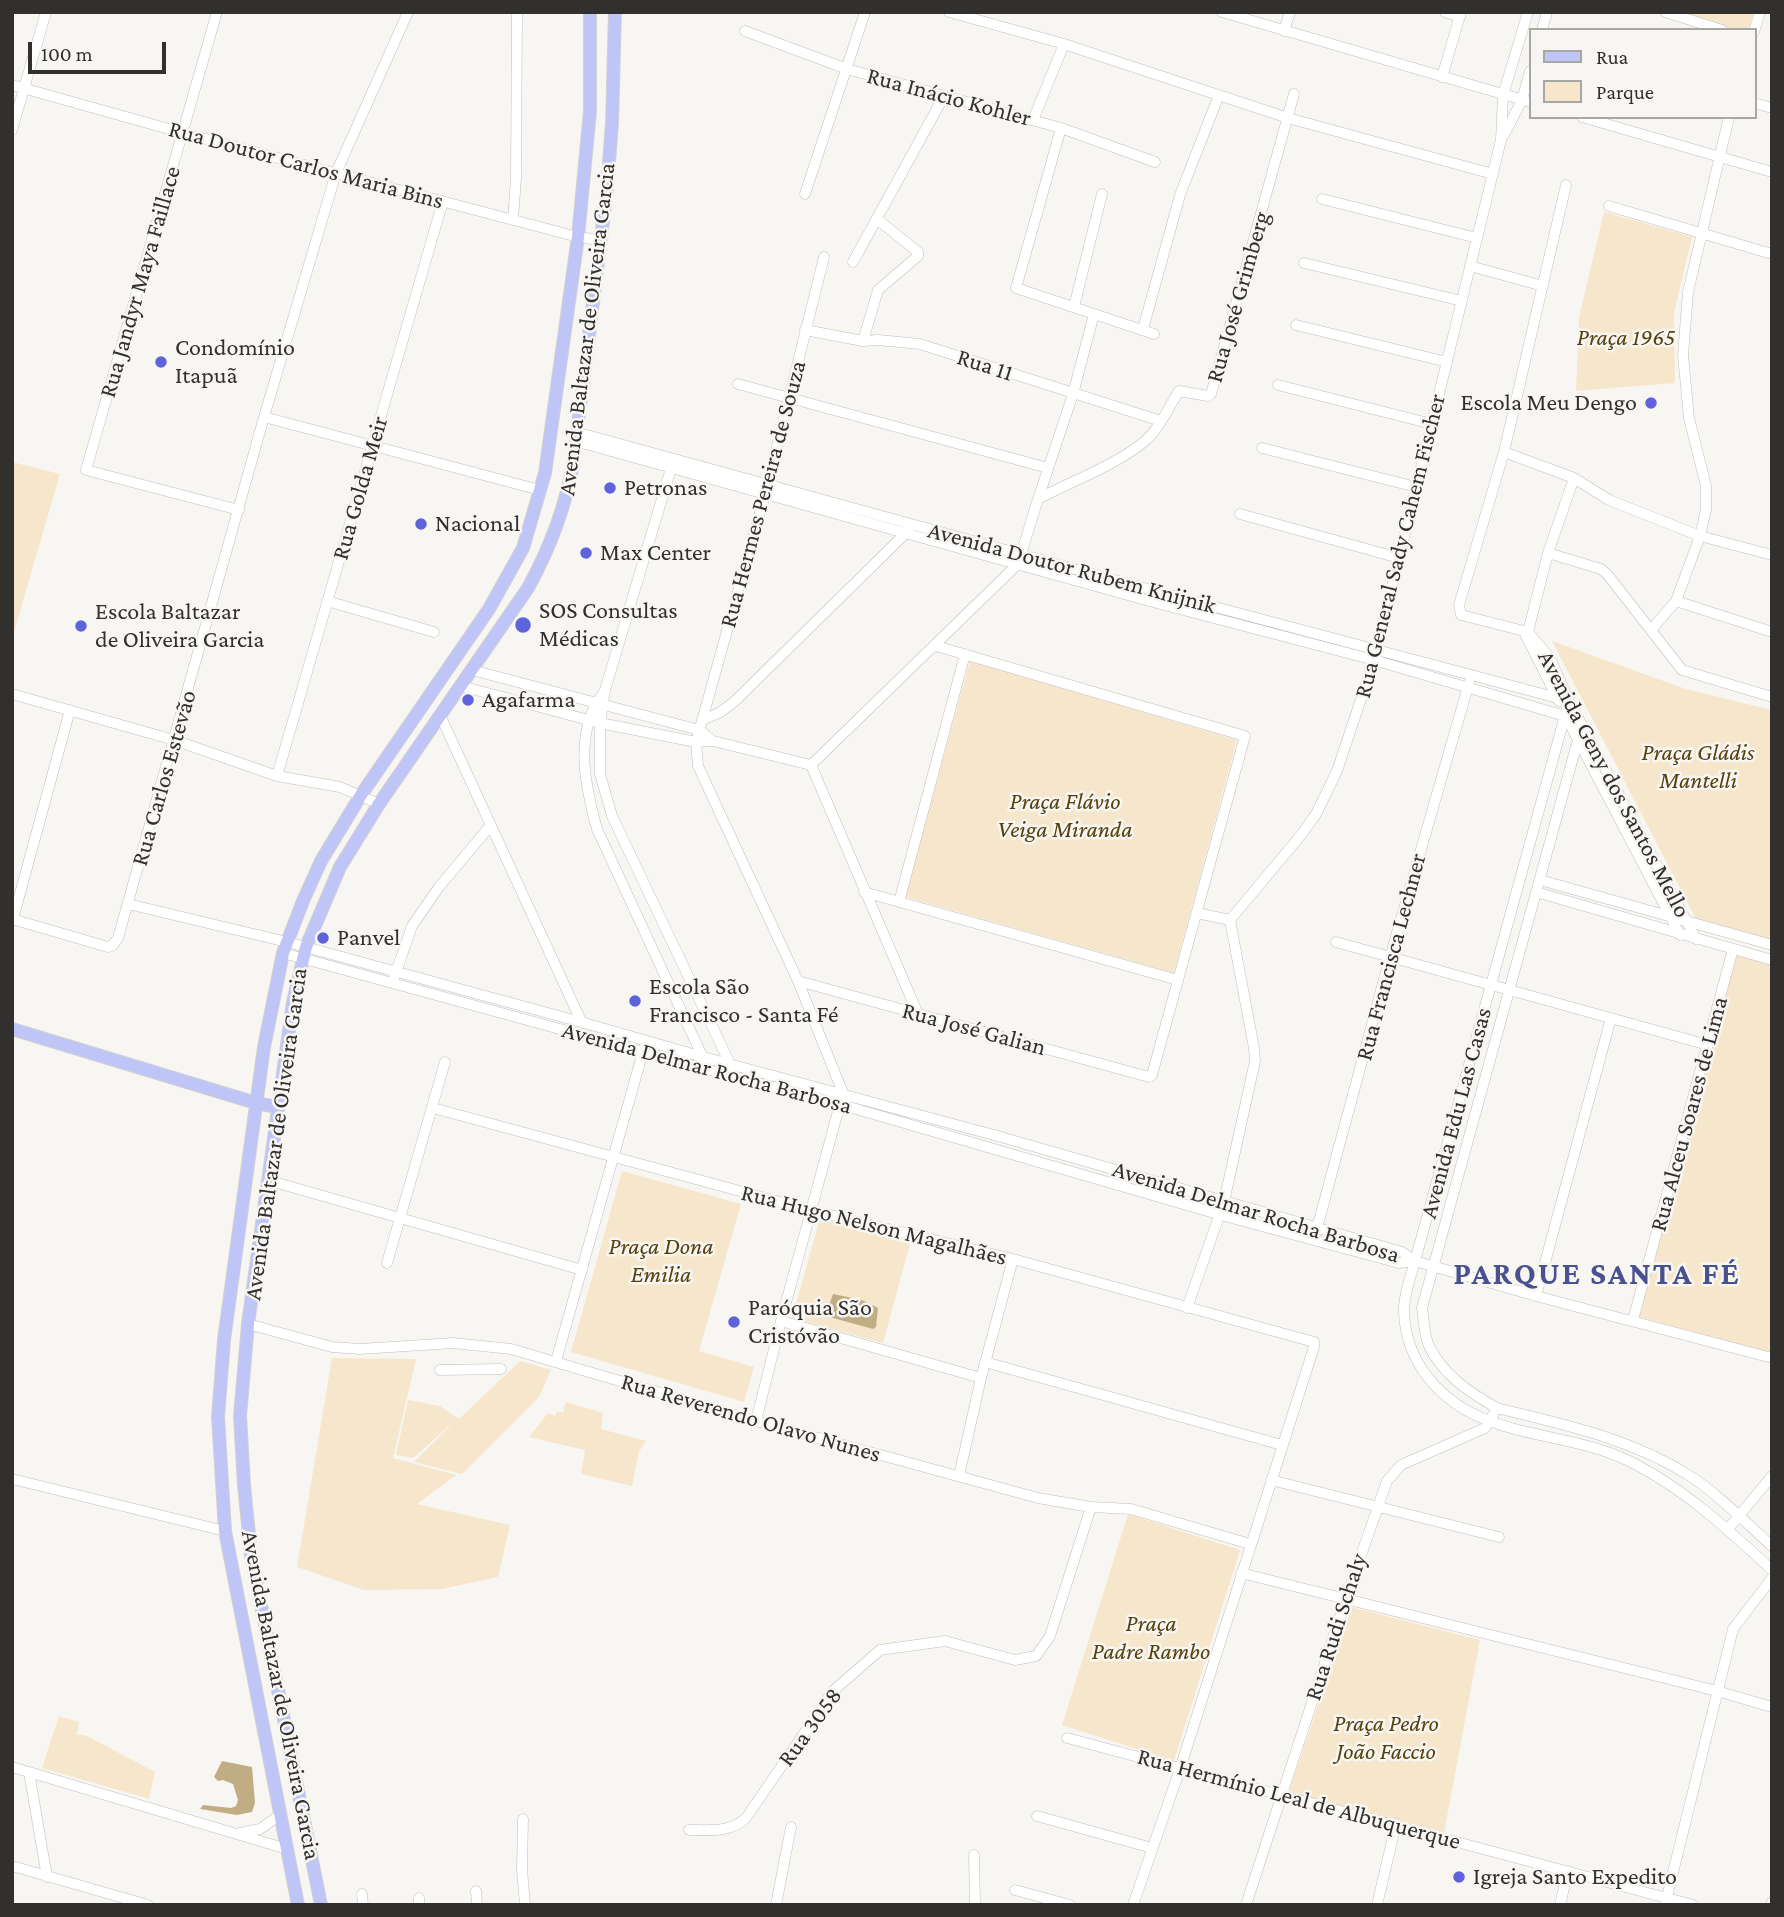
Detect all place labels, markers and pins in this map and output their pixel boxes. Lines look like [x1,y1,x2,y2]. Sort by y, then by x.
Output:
place label: Condomínio Itapuã [175,334,295,390]
marker: Condomínio Itapuã [153,354,169,370]
place label: Escola Meu Dengo [1460,389,1637,417]
marker: Escola Meu Dengo [1643,395,1659,411]
place label: Petronas [624,474,707,502]
marker: Petronas [602,480,618,496]
place label: Nacional [435,510,520,538]
marker: Nacional [413,516,429,532]
place label: Max Center [600,539,711,567]
marker: Max Center [578,545,594,561]
place label: SOS Consultas Médicas [539,597,678,653]
place label: Escola Baltazar de Oliveira Garcia [95,598,264,654]
marker: SOS Consultas Médicas [513,615,533,635]
marker: Escola Baltazar de Oliveira Garcia [73,618,89,634]
place label: Agafarma [482,686,575,714]
marker: Agafarma [460,692,476,708]
place label: Panvel [337,924,400,952]
marker: Panvel [315,930,331,946]
place label: Escola São Francisco - Santa Fé [649,973,838,1029]
marker: Escola São Francisco - Santa Fé [627,993,643,1009]
place label: Paróquia São Cristóvão [748,1294,872,1350]
marker: Paróquia São Cristóvão [726,1314,742,1330]
place label: Igreja Santo Expedito [1473,1863,1677,1891]
marker: Igreja Santo Expedito [1451,1869,1467,1885]

